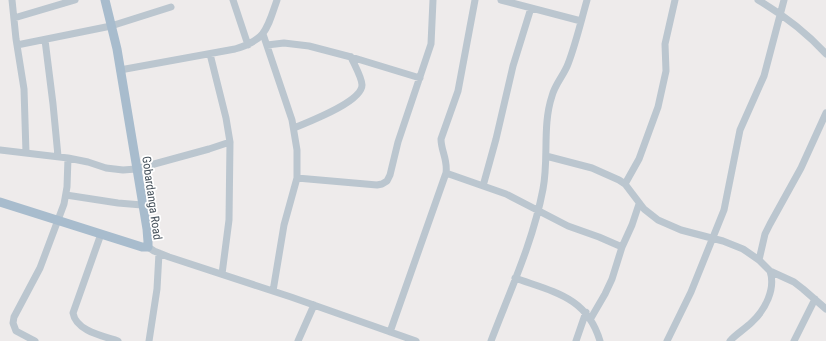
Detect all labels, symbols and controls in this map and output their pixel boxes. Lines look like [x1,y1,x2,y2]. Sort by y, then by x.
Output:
street label: Gobardanga Road [139,155,165,241]

